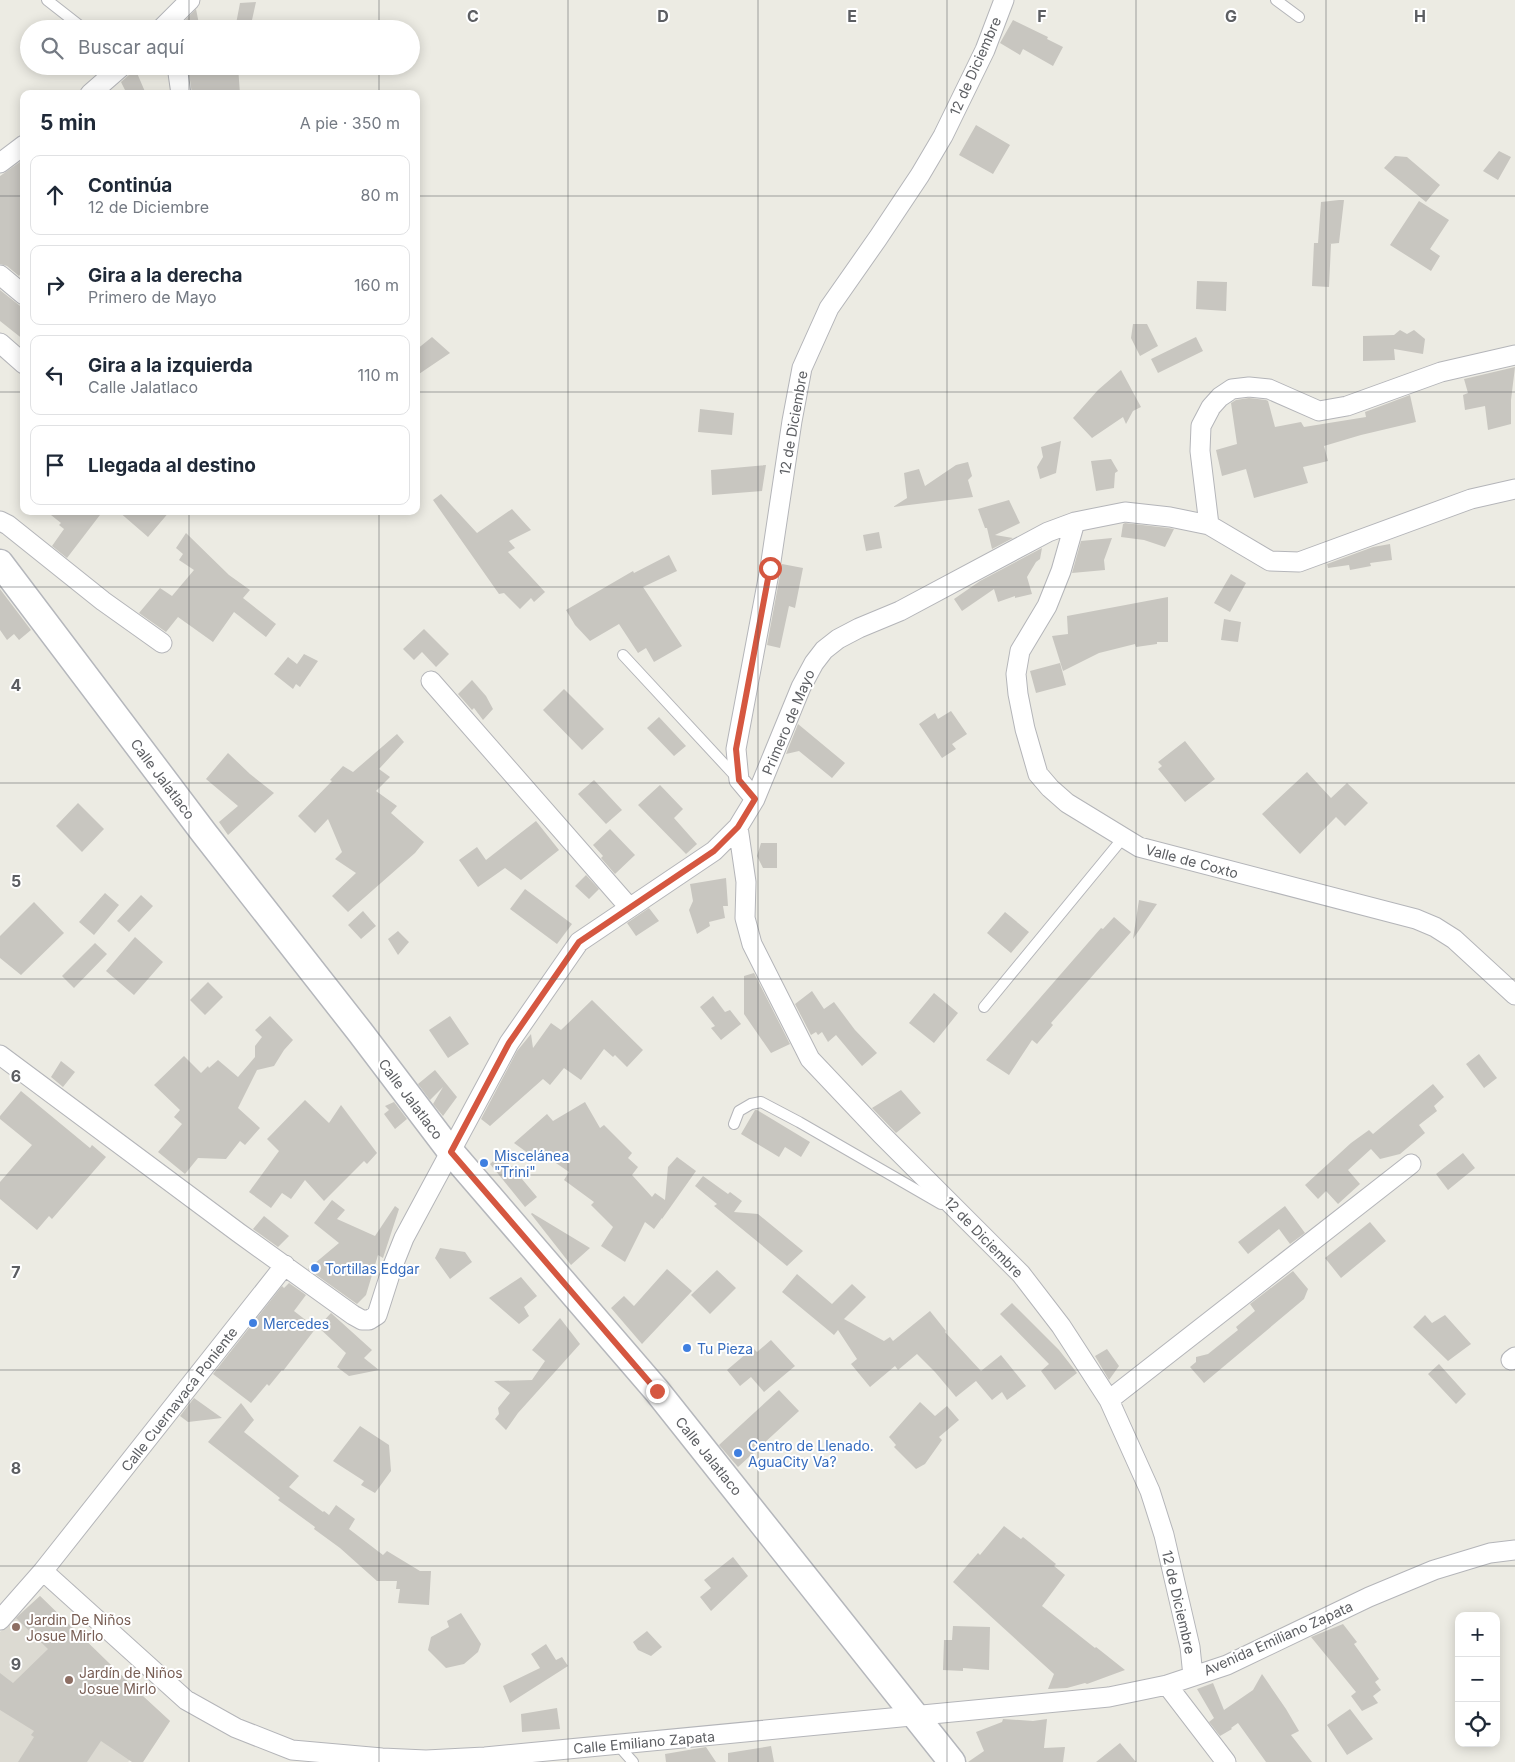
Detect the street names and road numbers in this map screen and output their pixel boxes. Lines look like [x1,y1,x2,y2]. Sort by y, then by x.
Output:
street label: 12 de Diciembre [946,14,1004,118]
street label: 12 de Diciembre [775,369,811,477]
street label: Primero de Mayo [758,667,818,777]
street label: Calle Jalatlaco [127,735,199,823]
street label: Valle de Coxto [1144,840,1240,882]
street label: Calle Jalatlaco [375,1055,447,1143]
street label: 12 de Diciembre [941,1193,1027,1281]
street label: Calle Cuernavaca Poniente [117,1323,241,1475]
street label: Calle Jalatlaco [672,1413,746,1499]
street label: 12 de Diciembre [1159,1548,1199,1656]
street label: Avenida Emiliano Zapata [1201,1597,1355,1679]
street label: Calle Emiliano Zapata [573,1727,715,1757]

